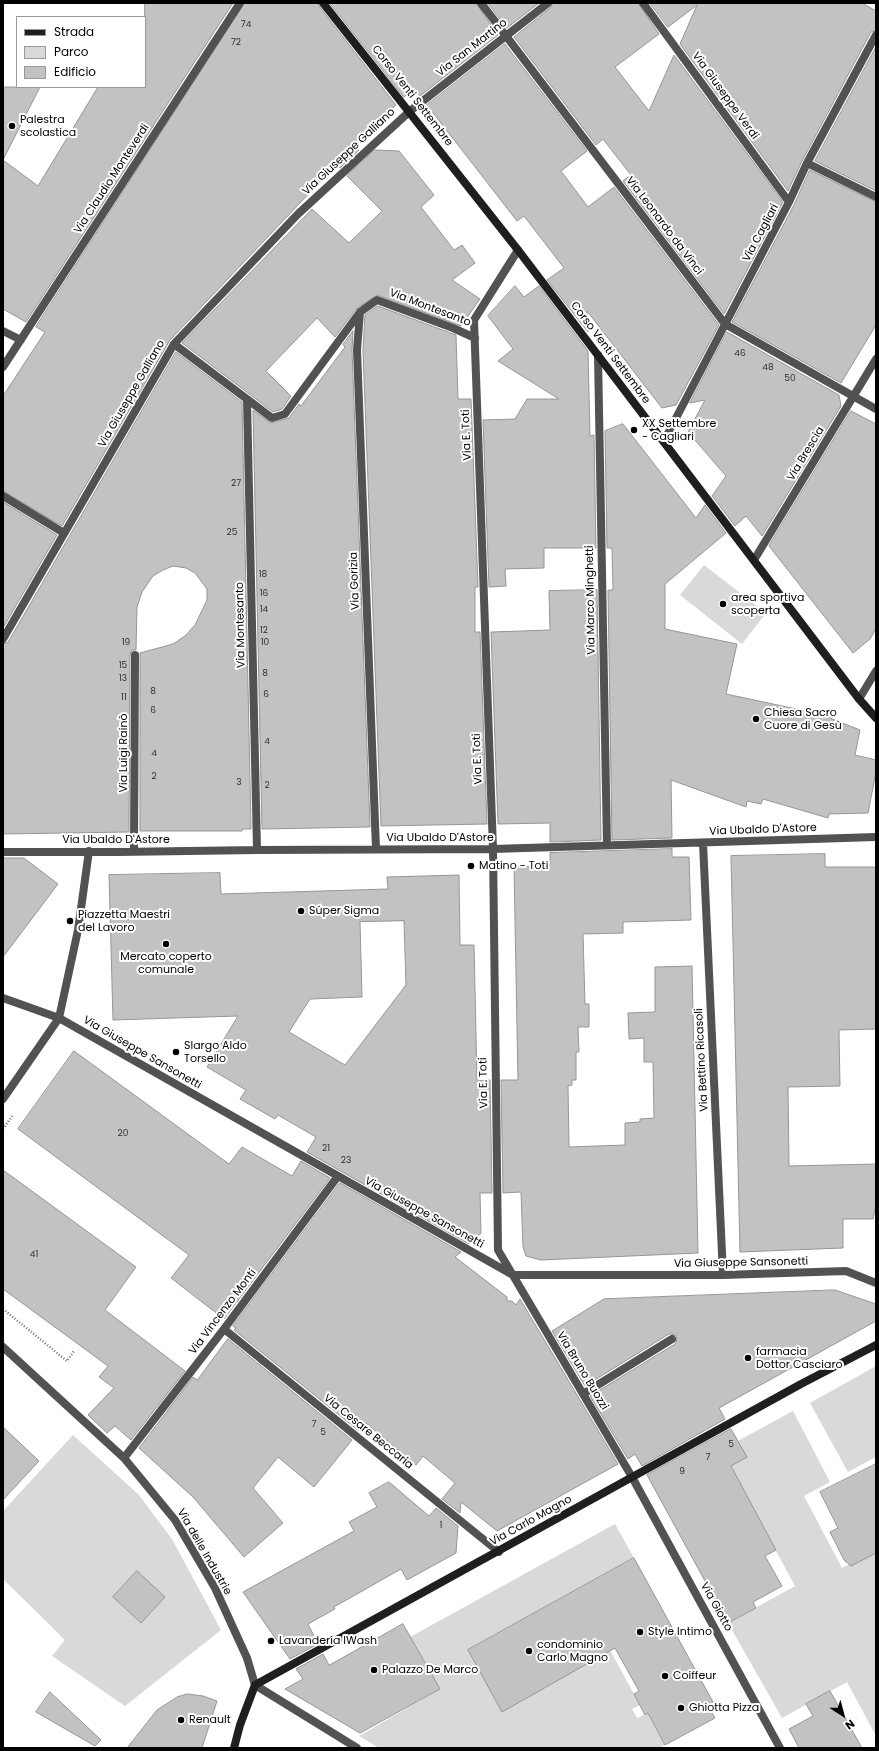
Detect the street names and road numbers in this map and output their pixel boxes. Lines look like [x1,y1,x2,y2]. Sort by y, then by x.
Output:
street label: Via San Martino [434,16,510,80]
street label: Corso Venti Settembre [369,43,455,149]
street label: Via Giuseppe Verdi [689,50,761,142]
street label: Via Giuseppe Galliano [300,106,398,198]
street label: Via Claudio Monteverdi [72,122,152,236]
street label: Via Leonardo da Vinci [623,174,705,278]
street label: Via Cagliari [740,202,782,264]
street label: Via Montesanto [387,286,473,330]
street label: Corso Venti Settembre [567,299,653,407]
street label: Via Giuseppe Galliano [96,338,168,450]
street label: Via E. Toti [460,409,474,461]
street label: Via Brescia [785,425,827,483]
street label: Via Marco Minghetti [583,545,599,655]
street label: Via Gorizia [347,552,363,610]
street label: Via Montesanto [234,582,248,668]
street label: Via Luigi Rainò [117,713,131,793]
street label: Via E. Toti [471,733,485,785]
street label: Via Ubaldo D'Astore [709,822,817,838]
street label: Via Ubaldo D'Astore [386,831,494,845]
street label: Via Ubaldo D'Astore [62,833,170,847]
street label: Via Bettino Ricasoli [693,1008,711,1112]
street label: Via Giuseppe Sansonetti [81,1014,203,1092]
street label: Via E. Toti [477,1057,491,1109]
street label: Via Giuseppe Sansonetti [362,1175,486,1251]
street label: Via Giuseppe Sansonetti [674,1255,808,1271]
street label: Via Vincenzo Monti [187,1267,259,1357]
street label: Via Bruno Buozzi [553,1329,611,1413]
street label: Via Cesare Beccaria [321,1392,415,1472]
street label: Via Carlo Magno [488,1493,574,1549]
street label: Via delle Industrie [174,1506,234,1598]
street label: Via Giotto [697,1580,735,1634]

